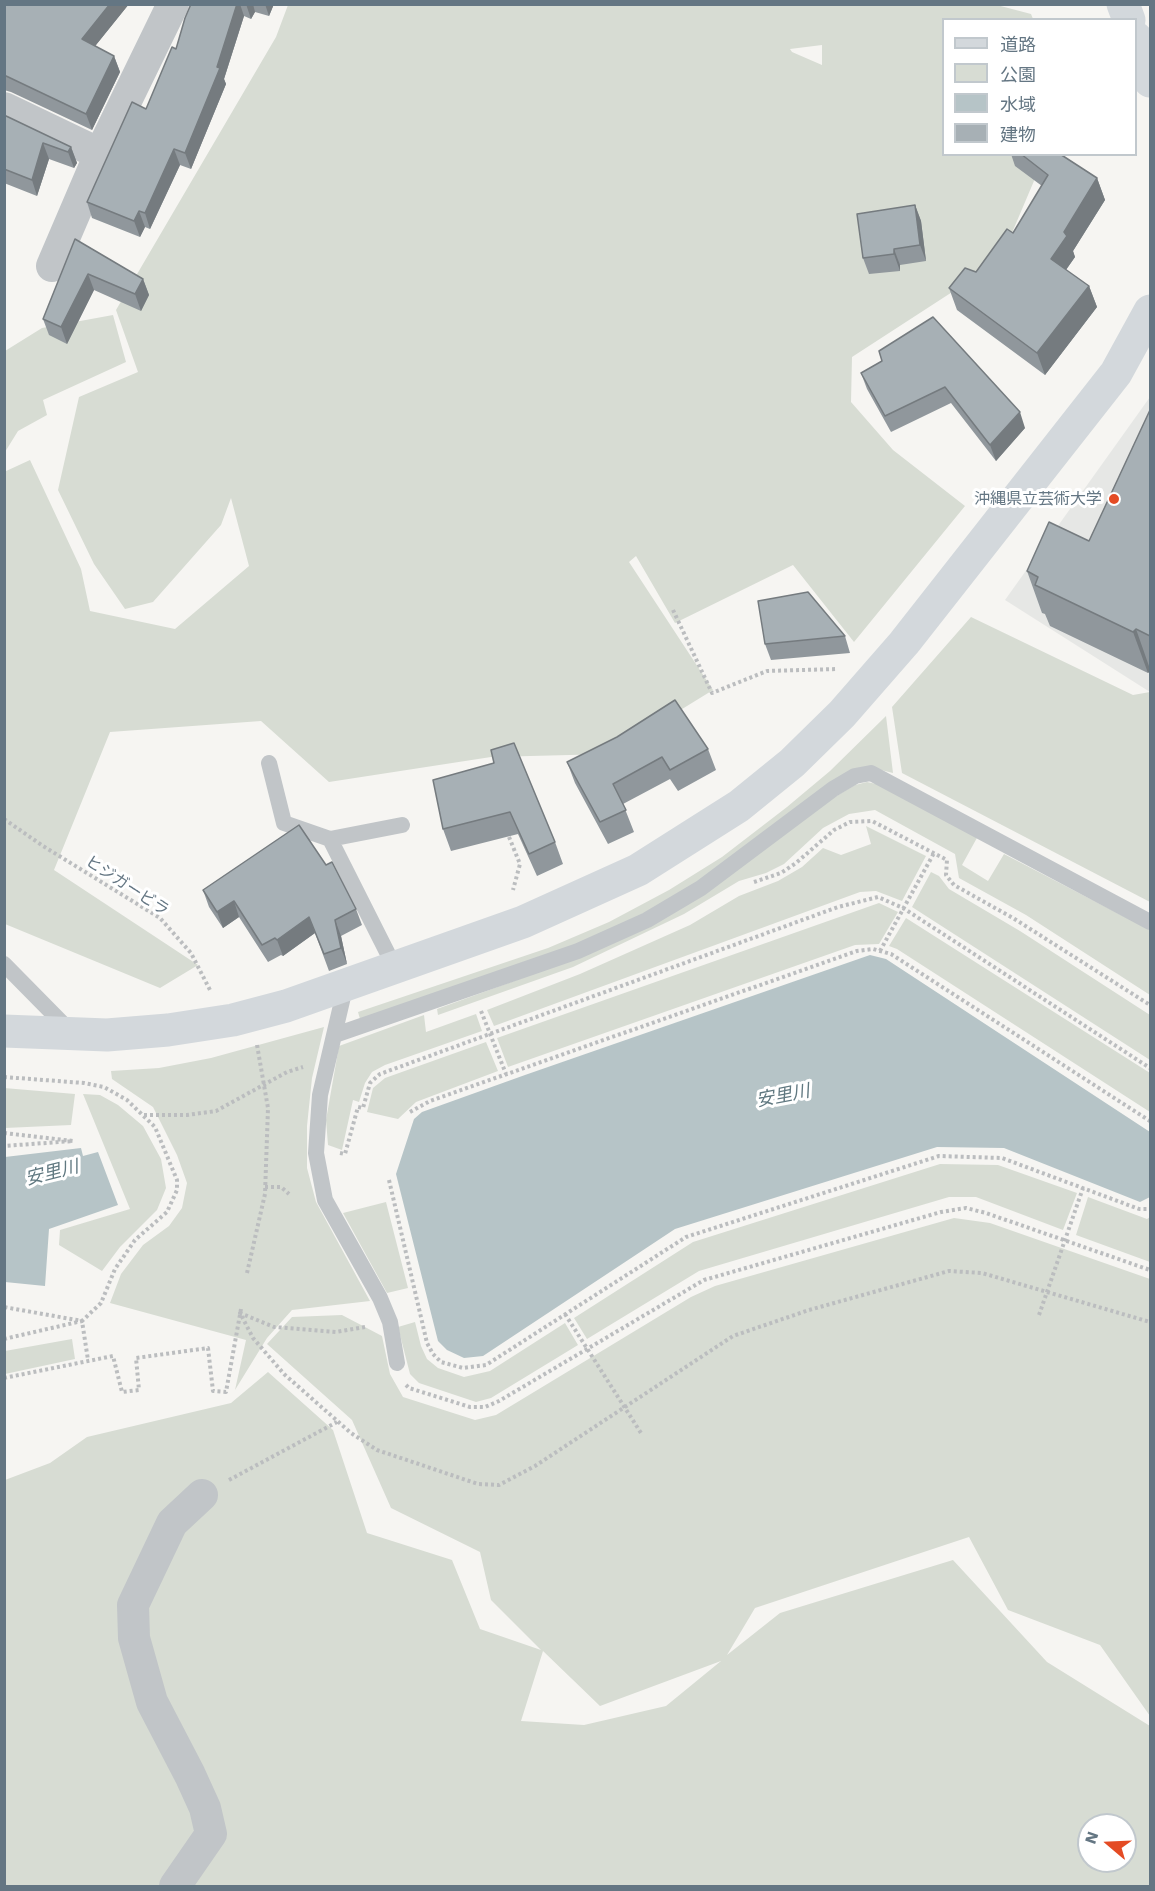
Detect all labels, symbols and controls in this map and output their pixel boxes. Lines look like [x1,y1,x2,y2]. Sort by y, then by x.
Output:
legend [942,18,1137,156]
text: 道路 [1000,34,1036,55]
text: 公園 [1000,64,1036,85]
text: 水域 [1000,94,1036,115]
text: 建物 [1000,124,1036,145]
place label: 沖縄県立芸術大学 [974,489,1102,509]
marker: 沖縄県立芸術大学 [1107,492,1121,506]
street label: ヒジガービラ [82,852,172,920]
water label: 安里川 [754,1080,812,1112]
water label: 安里川 [23,1156,81,1190]
north arrow [1077,1813,1137,1873]
text: N [1080,1829,1102,1846]

